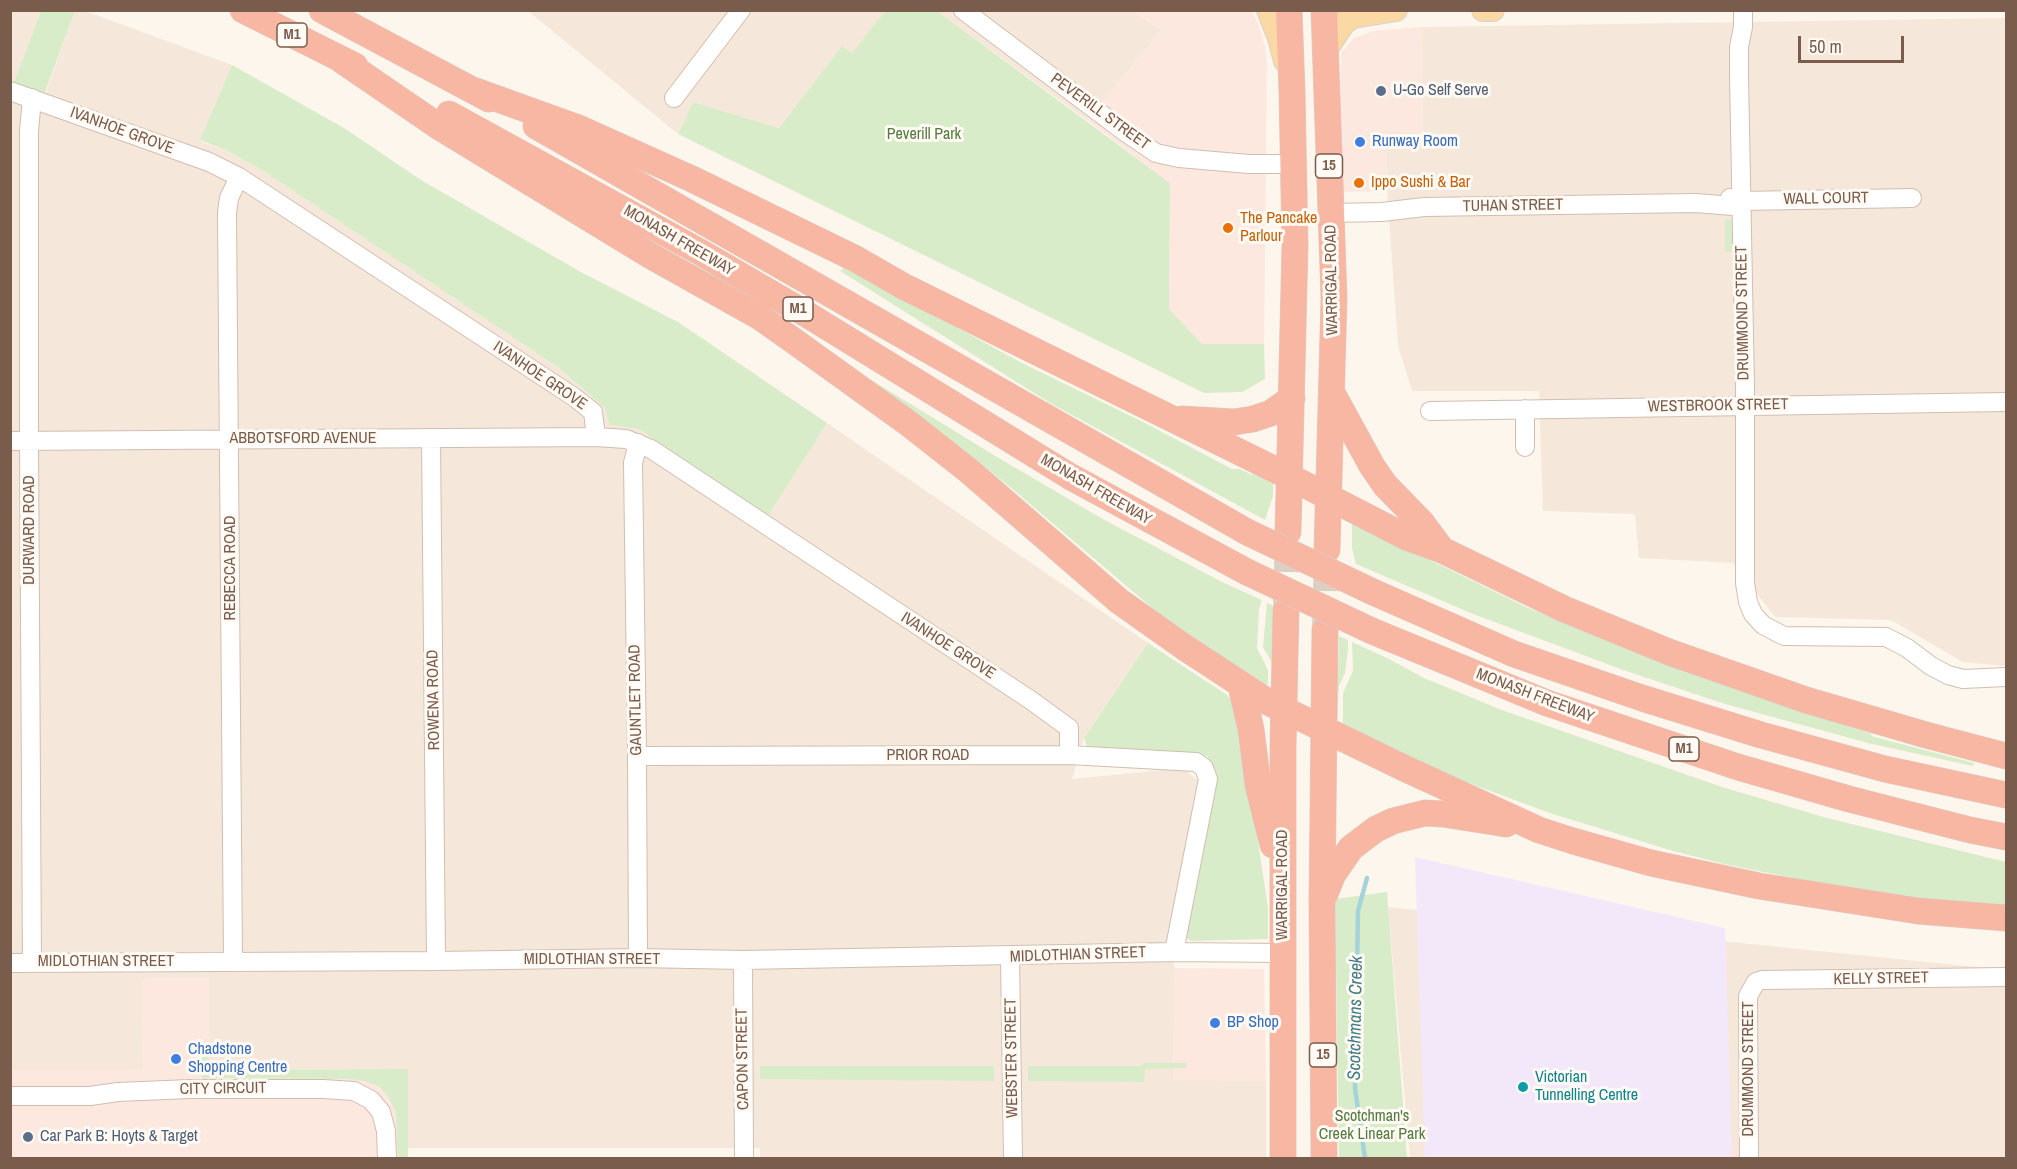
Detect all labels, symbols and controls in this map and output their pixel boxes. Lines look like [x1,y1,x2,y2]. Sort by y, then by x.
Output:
road number: M1 [277,23,307,47]
scale bar [1801,24,1908,62]
text: 50 m [1809,34,1842,59]
street label: PEVERILL STREET [1047,70,1153,154]
place label: U-Go Self Serve [1393,81,1489,101]
marker: U-Go Self Serve [1374,84,1388,98]
street label: IVANHOE GROVE [67,103,177,159]
park label: Peverill Park [887,125,961,145]
place label: Runway Room [1372,132,1458,152]
marker: Runway Room [1353,135,1367,149]
road number: 15 [1316,154,1342,178]
place label: Ippo Sushi & Bar [1371,173,1470,193]
marker: Ippo Sushi & Bar [1352,176,1366,190]
street label: WALL COURT [1783,189,1869,209]
street label: TUHAN STREET [1463,196,1563,216]
street label: MONASH FREEWAY [620,202,738,280]
place label: The Pancake Parlour [1240,209,1317,247]
marker: The Pancake Parlour [1221,221,1235,235]
street label: WARRIGAL ROAD [1321,224,1343,336]
street label: DRUMMOND STREET [1732,245,1754,381]
road number: M1 [783,297,813,321]
street label: IVANHOE GROVE [489,338,591,414]
street label: WESTBROOK STREET [1647,395,1789,417]
street label: ABBOTSFORD AVENUE [229,429,377,449]
street label: MONASH FREEWAY [1037,451,1155,529]
street label: DURWARD ROAD [20,475,40,585]
street label: REBECCA ROAD [221,516,241,620]
street label: IVANHOE GROVE [897,608,999,684]
street label: GAUNTLET ROAD [625,644,647,756]
street label: ROWENA ROAD [424,650,444,750]
street label: MONASH FREEWAY [1473,665,1597,727]
road number: M1 [1669,737,1699,761]
street label: PRIOR ROAD [886,746,970,766]
street label: WARRIGAL ROAD [1273,829,1293,941]
street label: MIDLOTHIAN STREET [1010,943,1146,967]
street label: MIDLOTHIAN STREET [524,950,660,970]
street label: MIDLOTHIAN STREET [38,952,174,972]
water label: Scotchmans Creek [1344,955,1368,1081]
street label: KELLY STREET [1833,969,1929,989]
street label: WEBSTER STREET [1001,998,1023,1118]
street label: DRUMMOND STREET [1739,1002,1759,1136]
street label: CAPON STREET [733,1008,753,1110]
place label: BP Shop [1227,1013,1279,1033]
marker: BP Shop [1208,1016,1222,1030]
place label: Chadstone Shopping Centre [188,1040,287,1078]
road number: 15 [1310,1043,1336,1067]
marker: Chadstone Shopping Centre [169,1052,183,1066]
place label: Victorian Tunnelling Centre [1535,1068,1638,1106]
street label: CITY CIRCUIT [179,1079,267,1099]
marker: Victorian Tunnelling Centre [1516,1080,1530,1094]
park label: Scotchman's Creek Linear Park [1319,1107,1425,1145]
place label: Car Park B: Hoyts & Target [40,1127,198,1147]
marker: Car Park B: Hoyts & Target [21,1130,35,1144]

